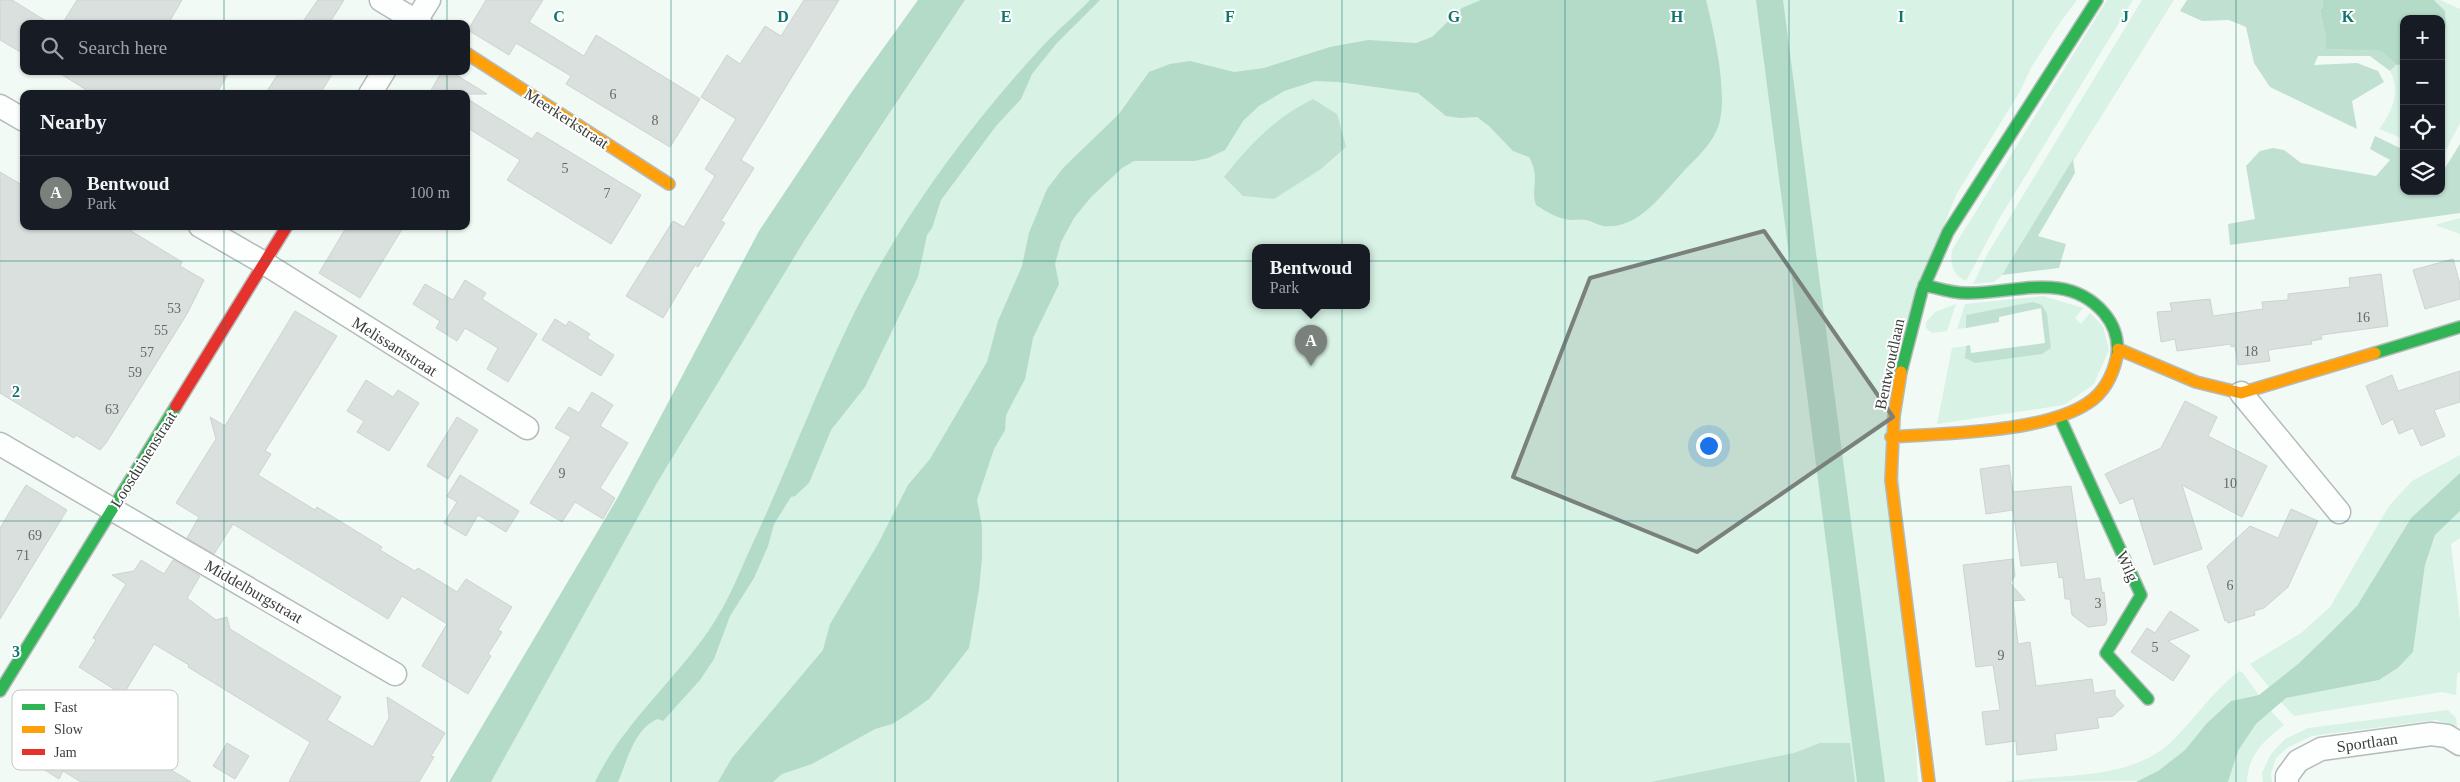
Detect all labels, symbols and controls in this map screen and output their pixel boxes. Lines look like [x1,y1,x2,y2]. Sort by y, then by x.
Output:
text: C [553,8,565,25]
text: D [777,8,789,25]
text: E [1001,8,1011,25]
text: F [1225,8,1235,25]
text: G [1448,8,1461,25]
text: H [1671,8,1684,25]
text: I [1898,8,1904,25]
text: J [2121,8,2129,25]
text: K [2342,8,2355,25]
map controls [2400,15,2445,195]
button: + [2400,15,2445,60]
search box [20,20,470,75]
icon: search [38,34,66,62]
text: Search here [78,37,167,58]
button: − [2400,60,2445,105]
street label: Meerkerkstraat [521,85,612,152]
house number: 6 [610,87,617,102]
button: locate [2400,105,2445,150]
text: Nearby [40,110,107,134]
house number: 8 [652,113,659,128]
button: layers [2400,150,2445,195]
house number: 5 [562,161,569,176]
text: Bentwoud [87,173,169,194]
text: A [50,184,62,201]
text: 100 m [410,184,450,201]
house number: 7 [604,186,611,201]
text: Park [87,195,116,212]
popup [1252,244,1370,309]
text: Bentwoud [1270,257,1352,278]
text: Park [1270,279,1299,296]
house number: 53 [167,301,181,316]
house number: 16 [2356,310,2370,325]
street label: Melissantstraat [349,314,441,380]
street label: Bentwoudlaan [1872,317,1907,411]
house number: 55 [154,323,168,338]
pin: A [1295,325,1327,366]
house number: 18 [2244,344,2258,359]
house number: 57 [140,345,154,360]
house number: 59 [128,365,142,380]
text: 2 [12,383,20,400]
house number: 63 [105,402,119,417]
street label: Loosduinenstraat [107,408,180,510]
your location [1696,433,1722,459]
house number: 9 [559,466,566,481]
house number: 10 [2223,476,2237,491]
house number: 69 [28,528,42,543]
house number: 71 [16,548,30,563]
street label: Wilg [2112,548,2142,584]
street label: Middelburgstraat [201,557,306,627]
house number: 6 [2227,578,2234,593]
house number: 3 [2095,596,2102,611]
house number: 5 [2152,640,2159,655]
text: 3 [12,643,20,660]
house number: 9 [1998,648,2005,663]
legend [12,690,178,770]
text: Fast [54,700,77,715]
text: Slow [54,722,84,737]
street label: Sportlaan [2336,730,2399,756]
text: Jam [54,745,77,760]

